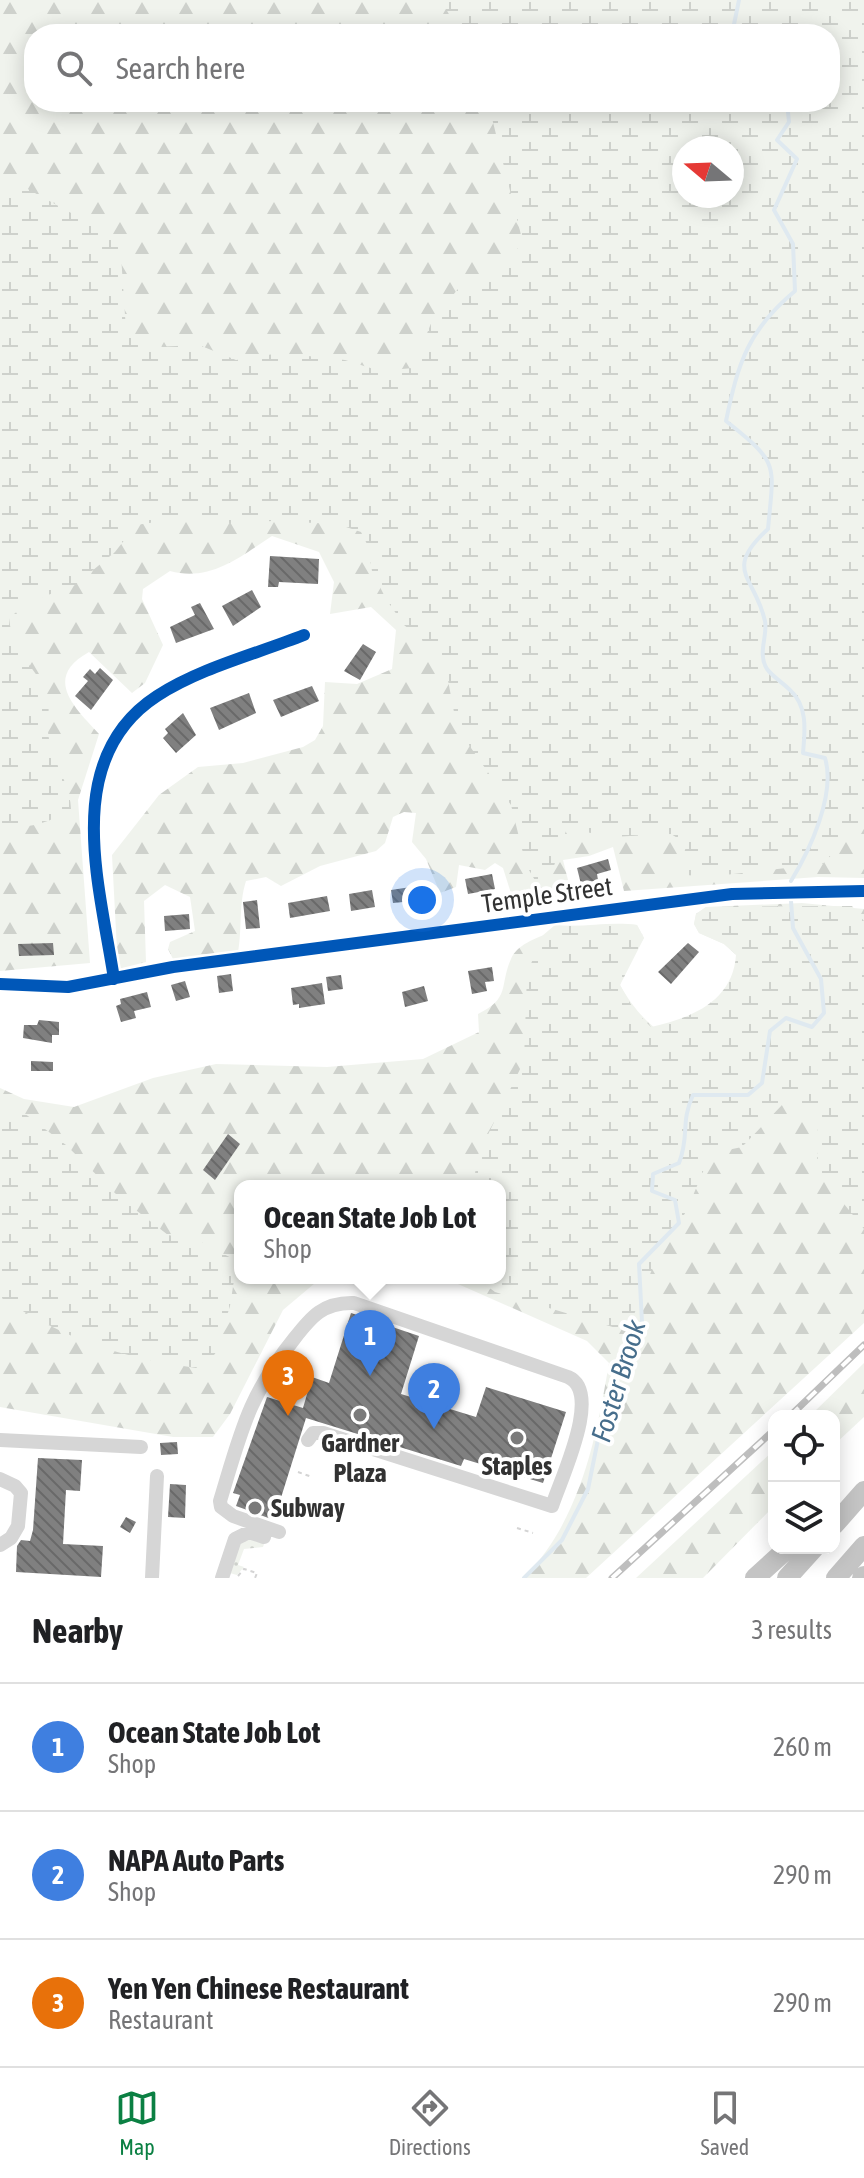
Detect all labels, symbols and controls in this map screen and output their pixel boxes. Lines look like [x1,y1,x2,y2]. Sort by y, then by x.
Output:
search box [24,24,840,112]
icon: search [52,46,96,90]
text: Search here [116,51,245,85]
north arrow [672,136,744,208]
street label: Temple Street [480,871,614,919]
your location [402,880,442,920]
popup [234,1180,506,1284]
text: Ocean State Job Lot [264,1200,476,1234]
text: Shop [264,1234,312,1264]
pin: 1 [344,1310,396,1376]
water label: Foster Brook [584,1316,652,1446]
pin: 3 [262,1350,314,1416]
pin: 2 [408,1363,460,1429]
marker: Gardner Plaza [351,1406,369,1424]
map controls [768,1410,840,1554]
button: locate [768,1410,840,1482]
place label: Gardner Plaza [321,1428,400,1488]
marker: Staples [508,1429,526,1447]
place label: Staples [482,1451,552,1481]
button: layers [768,1482,840,1554]
place label: Subway [271,1493,345,1523]
marker: Subway [246,1499,264,1517]
text: Nearby [32,1611,123,1650]
text: 3 results [751,1615,832,1645]
text: Ocean State Job Lot [108,1715,321,1749]
text: 1 [52,1732,64,1762]
text: 260 m [773,1732,832,1762]
text: Shop [108,1749,156,1779]
text: NAPA Auto Parts [108,1843,284,1877]
text: 2 [52,1860,64,1890]
text: 290 m [773,1860,832,1890]
text: Shop [108,1877,156,1907]
text: Yen Yen Chinese Restaurant [108,1971,409,2005]
text: 3 [52,1988,64,2018]
text: 290 m [773,1988,832,2018]
text: Restaurant [108,2005,213,2035]
tab: Map [115,2086,159,2160]
tab: Directions [389,2086,471,2160]
tab: Saved [700,2086,749,2160]

